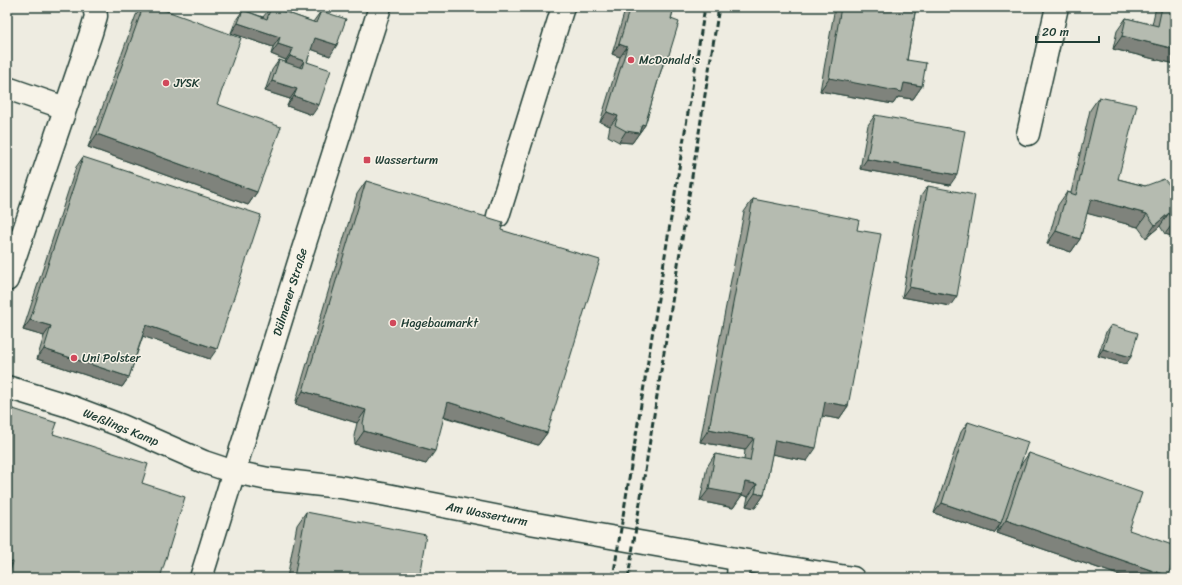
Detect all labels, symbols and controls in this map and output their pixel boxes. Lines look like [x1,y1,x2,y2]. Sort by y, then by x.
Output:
scale bar [1036,18,1099,44]
text: 20 m [1042,21,1069,43]
place label: McDonald's [639,49,701,71]
marker: McDonald's [626,55,636,65]
place label: JYSK [173,72,200,94]
marker: JYSK [161,78,171,88]
place label: Wasserturm [375,149,438,171]
marker: Wasserturm [362,155,372,165]
street label: Dülmener Straße [266,245,314,339]
place label: Hagebaumarkt [401,312,479,334]
marker: Hagebaumarkt [388,318,398,328]
place label: Uni Polster [82,347,142,369]
marker: Uni Polster [69,353,79,363]
street label: Weßlings Kamp [80,402,163,453]
street label: Am Wasserturm [443,495,530,533]

